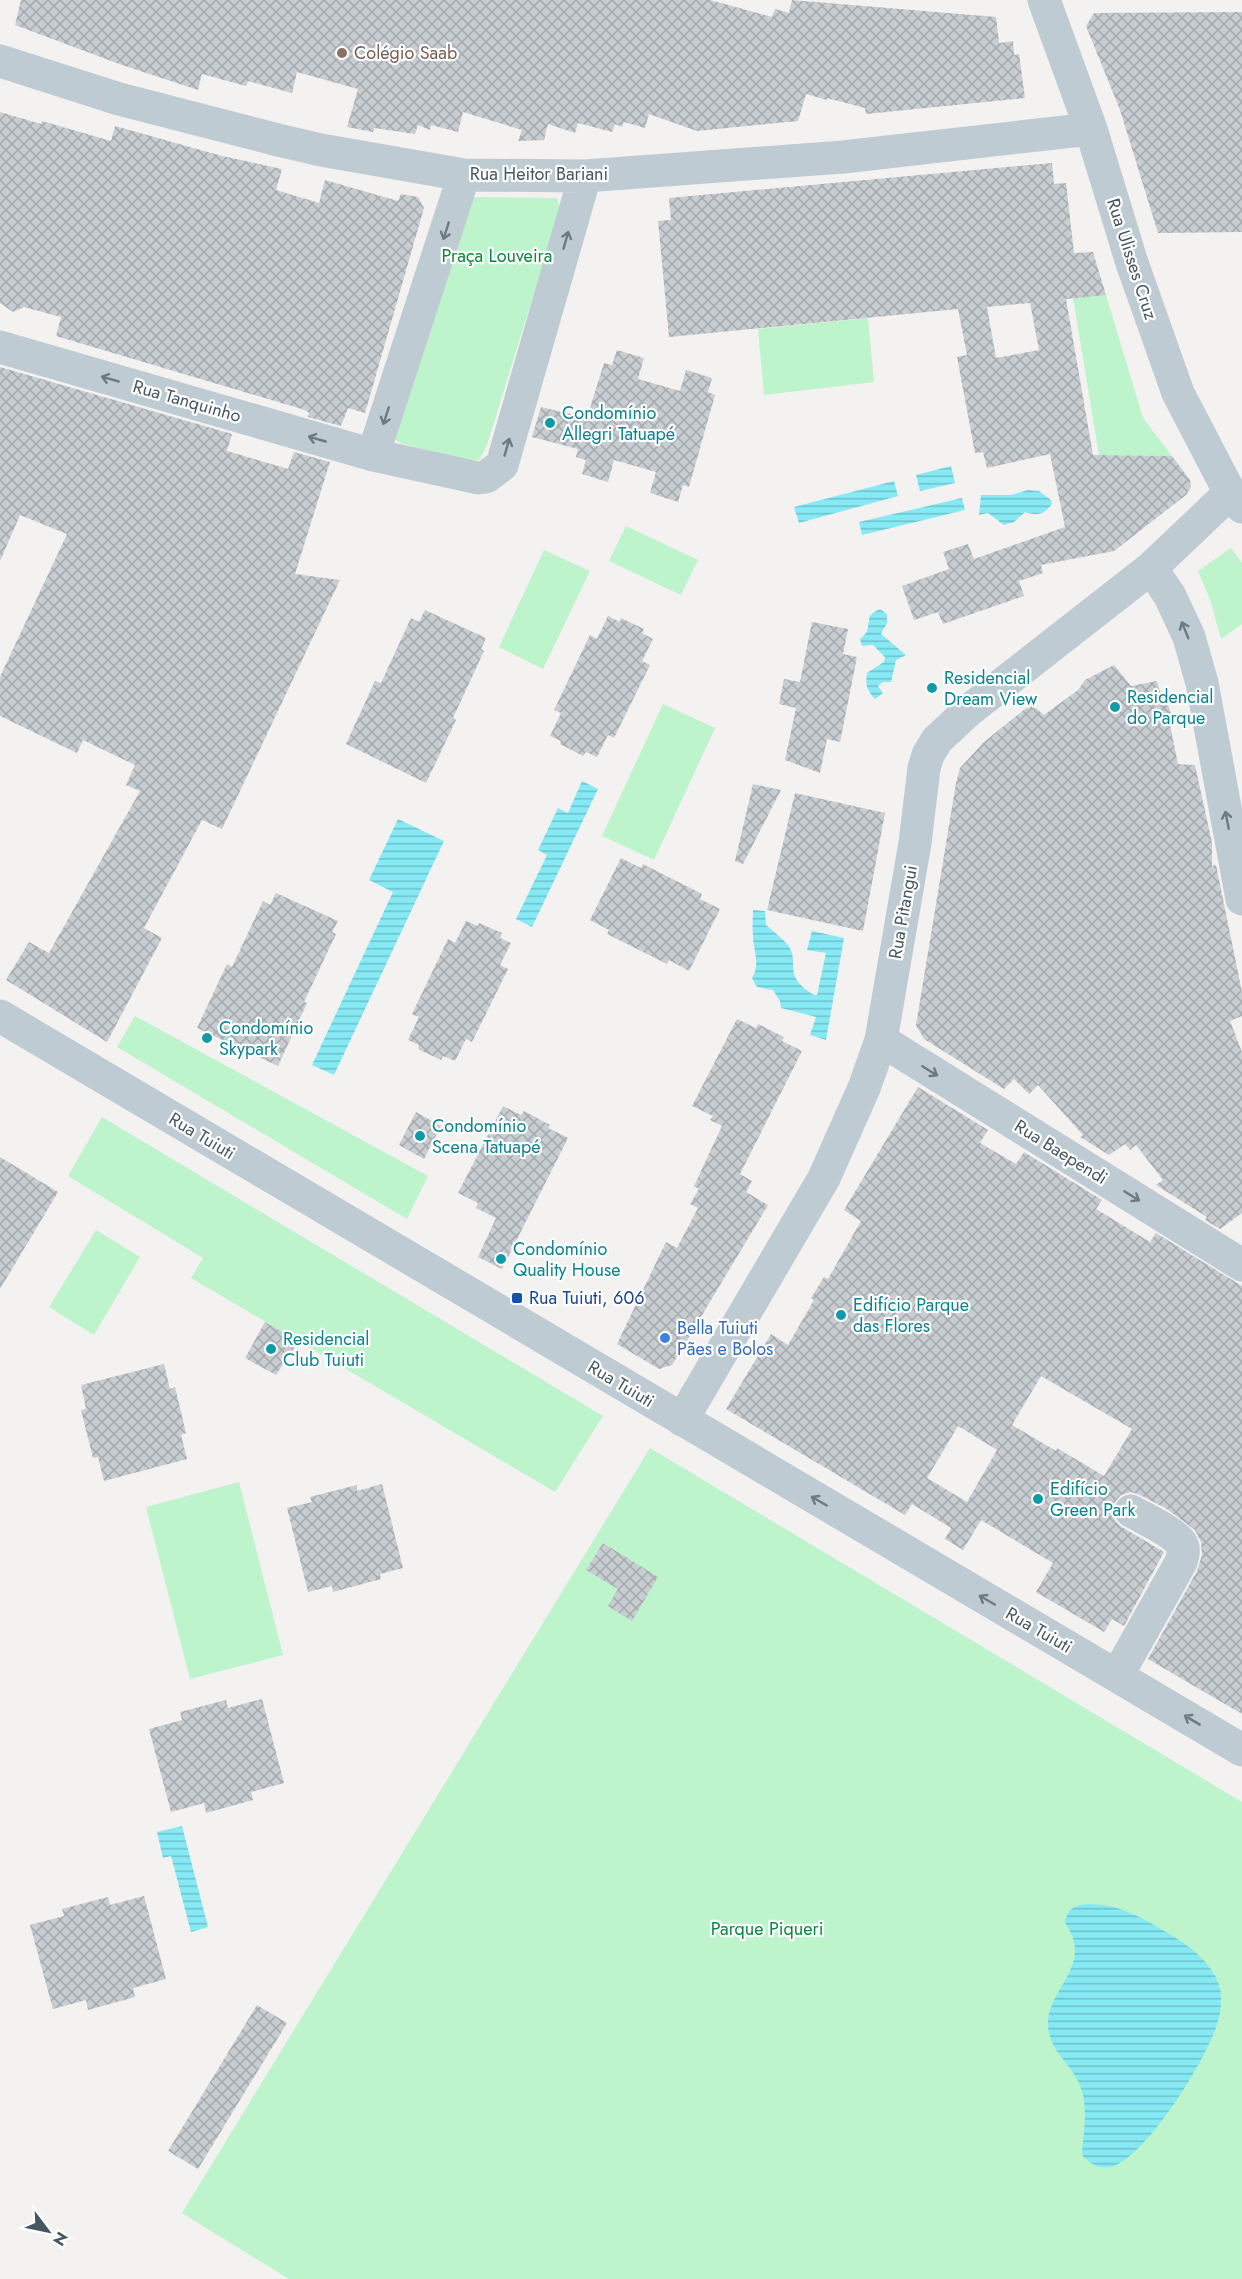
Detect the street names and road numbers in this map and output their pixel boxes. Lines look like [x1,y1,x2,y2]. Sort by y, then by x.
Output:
street label: Rua Heitor Bariani [470,161,608,187]
street label: Rua Ulisses Cruz [1100,195,1164,324]
street label: Rua Tanquinho [130,373,244,429]
street label: Rua Pitangui [882,863,924,961]
street label: Rua Tuiuti [164,1106,240,1166]
street label: Rua Baependi [1009,1113,1113,1191]
street label: Rua Tuiuti [583,1354,659,1414]
street label: Rua Tuiuti [1001,1600,1077,1660]

